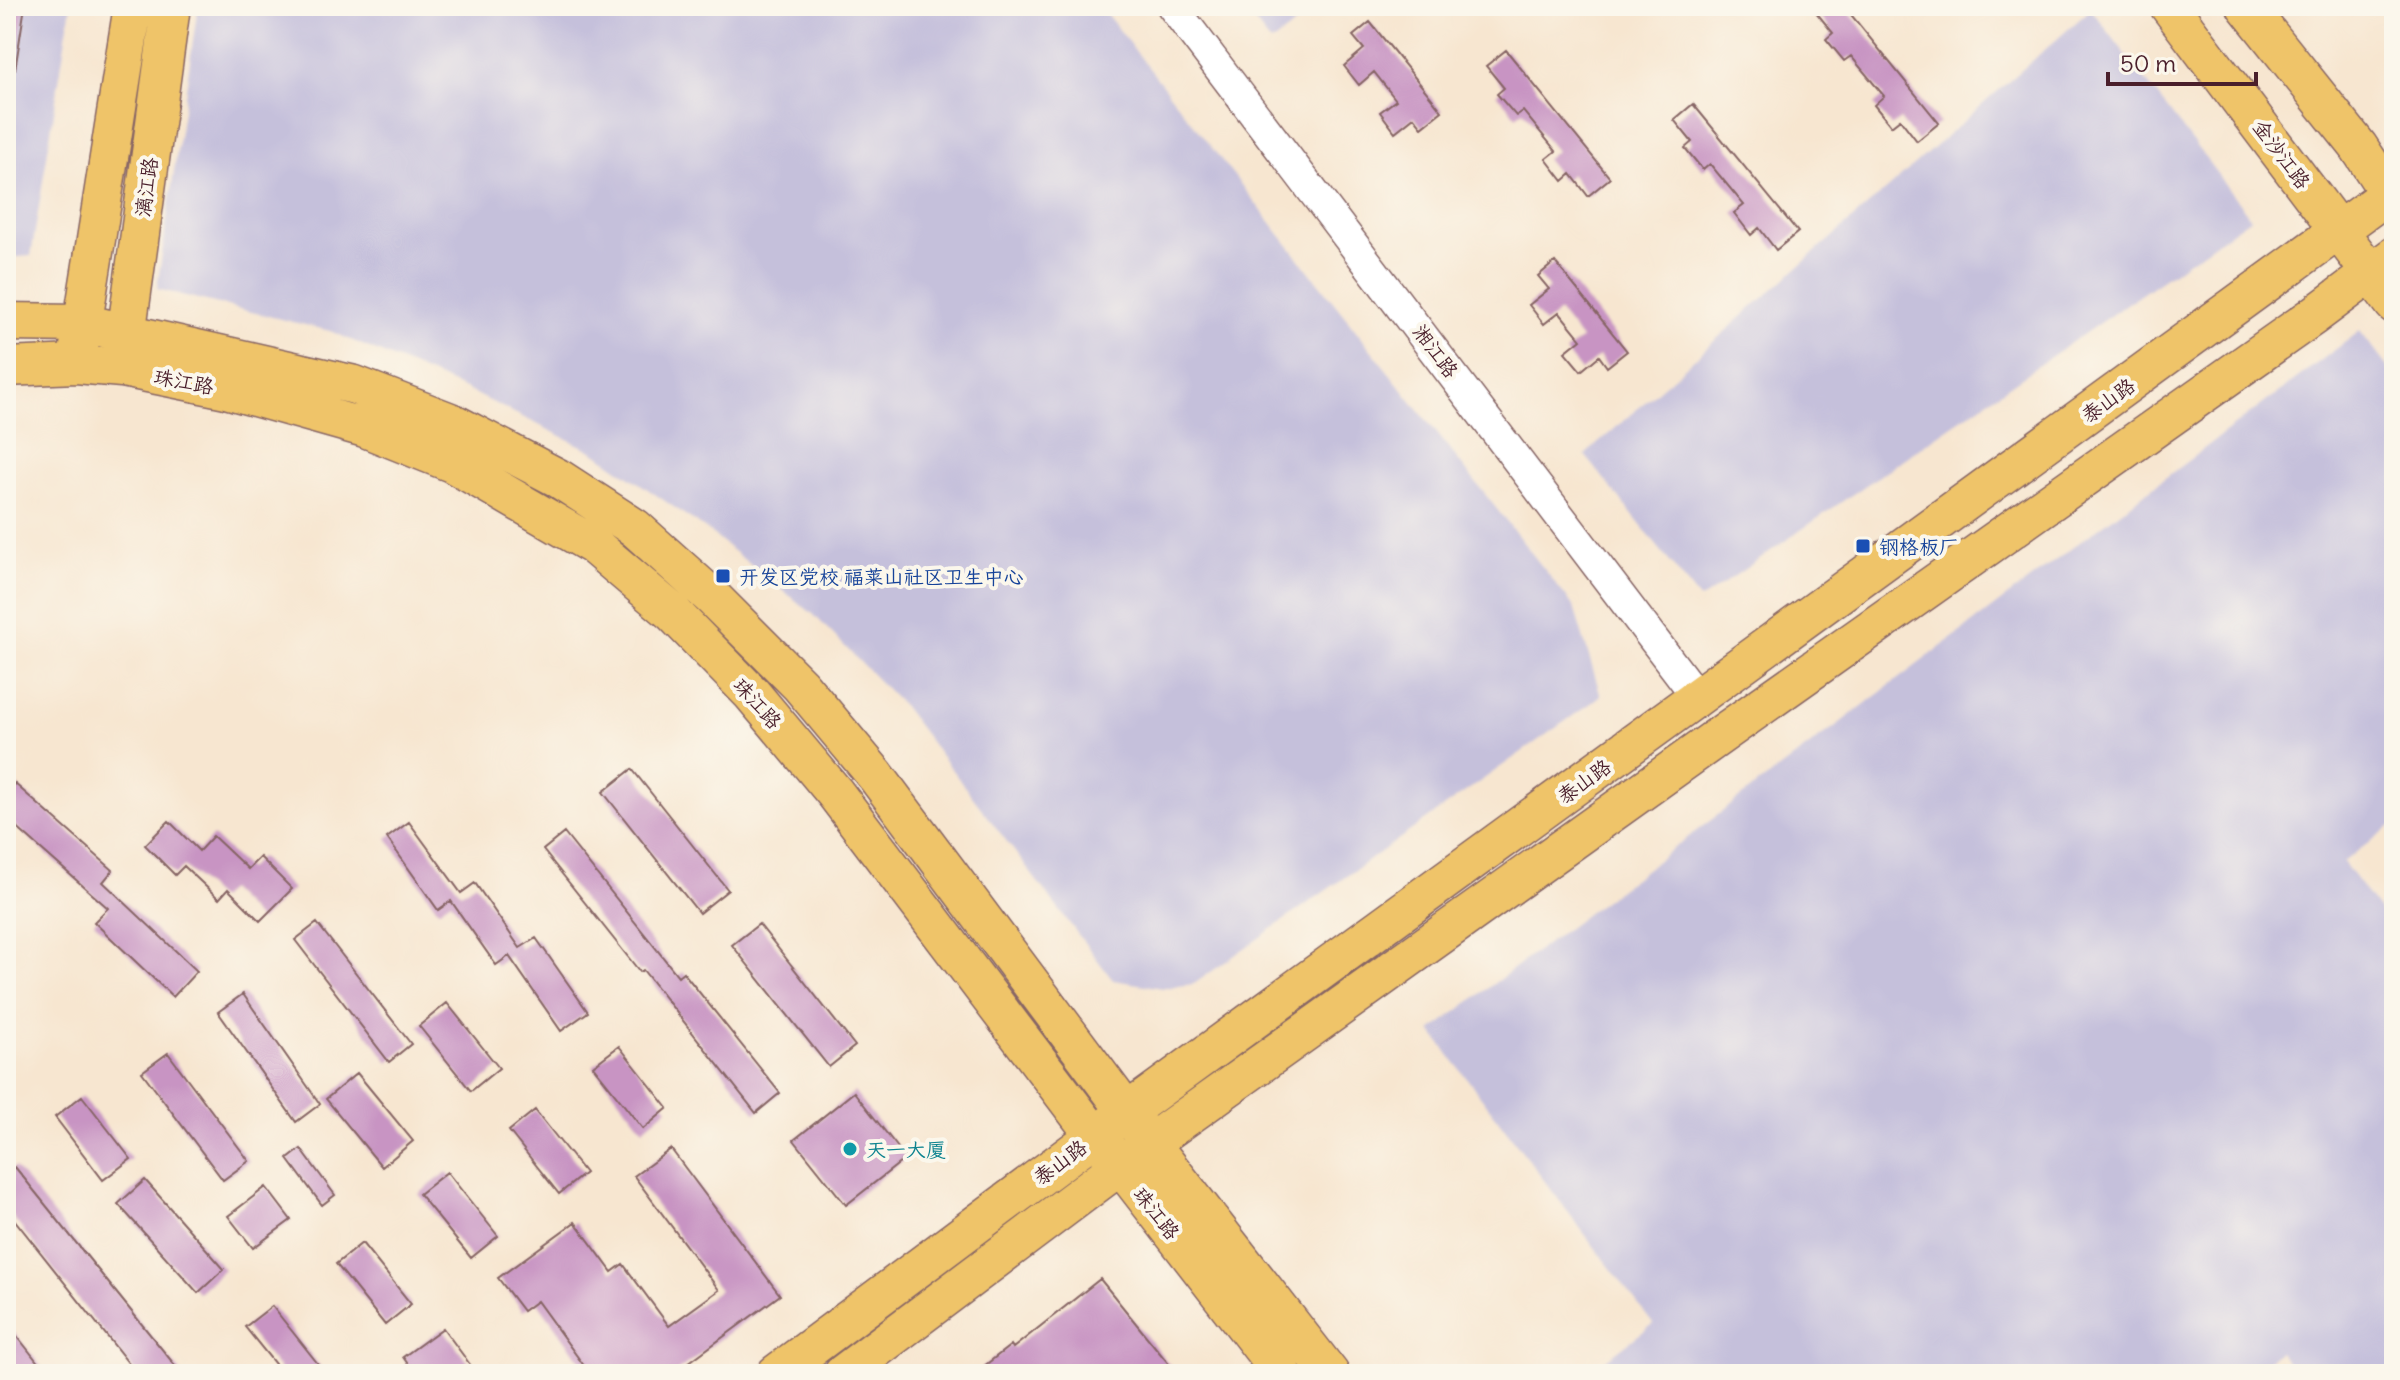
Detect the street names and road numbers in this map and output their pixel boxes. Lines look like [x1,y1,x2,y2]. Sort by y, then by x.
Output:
street label: 金沙江路 [2248,115,2317,194]
street label: 漓江路 [129,155,163,218]
street label: 湘江路 [1408,320,1465,383]
street label: 珠江路 [152,363,217,399]
street label: 泰山路 [2076,372,2140,428]
street label: 珠江路 [729,672,788,734]
street label: 泰山路 [1552,753,1616,809]
street label: 泰山路 [1029,1133,1092,1190]
street label: 珠江路 [1129,1182,1186,1245]

